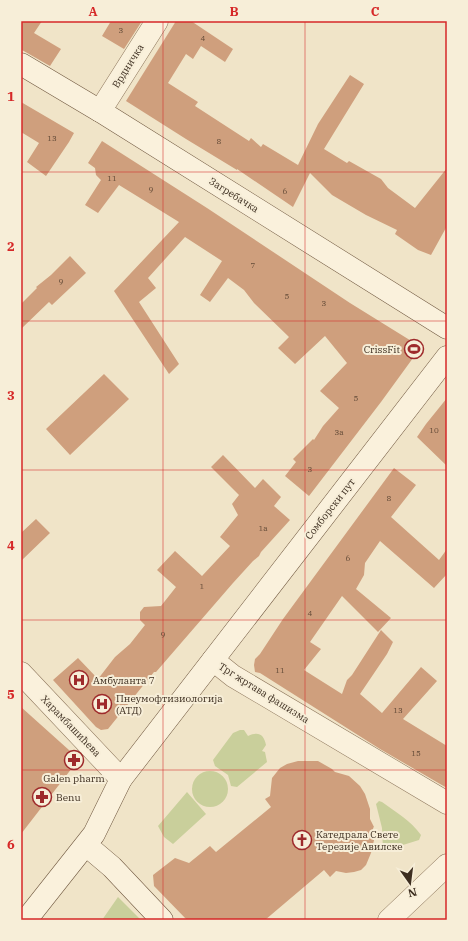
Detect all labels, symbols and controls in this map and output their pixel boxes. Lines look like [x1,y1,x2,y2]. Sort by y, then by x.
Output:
text: A [88,3,98,20]
text: B [229,3,239,20]
text: C [371,3,380,20]
house number: 3 [119,25,124,35]
house number: 4 [201,33,206,43]
street label: Врдничка [109,41,147,90]
text: 1 [7,88,15,105]
house number: 13 [47,133,57,143]
house number: 8 [217,136,222,146]
house number: 11 [107,173,117,183]
street label: Загребачка [207,175,262,216]
house number: 9 [149,184,154,194]
house number: 6 [283,186,288,196]
text: 2 [7,238,15,255]
house number: 7 [251,260,256,270]
house number: 9 [59,276,64,286]
house number: 5 [285,291,290,301]
house number: 3 [322,298,327,308]
sports icon: CrissFit [403,338,425,360]
place label: CrissFit [364,343,400,356]
text: 3 [7,387,15,404]
house number: 5 [354,393,359,403]
house number: 10 [429,425,439,435]
house number: 3a [334,427,344,437]
house number: 3 [308,464,313,474]
street label: Сомборски пут [302,476,358,542]
house number: 8 [387,493,392,503]
house number: 1a [258,523,268,533]
text: 4 [7,537,15,554]
house number: 6 [346,553,351,563]
house number: 1 [200,581,205,591]
house number: 4 [308,608,313,618]
house number: 9 [161,629,166,639]
street label: Трг жртава фашизма [216,660,312,726]
house number: 11 [275,665,285,675]
hospital icon: Амбуланта 7 [68,669,90,691]
place label: Амбуланта 7 [93,674,155,687]
text: 5 [7,686,15,703]
place label: Пнеумофтизиологија (АТД) [116,692,223,717]
street label: Харамбашићева [38,693,104,760]
hospital icon: Пнеумофтизиологија (АТД) [91,693,113,715]
house number: 13 [393,705,403,715]
house number: 15 [411,748,421,758]
pharmacy icon: Galen pharm [63,749,85,771]
place label: Galen pharm [43,772,105,785]
pharmacy icon: Benu [31,786,53,808]
place label: Benu [56,791,81,804]
place label: Катедрала Свете Терезије Авилске [316,828,403,853]
church icon: Катедрала Свете Терезије Авилске [291,829,313,851]
text: 6 [7,836,15,853]
north arrow [390,863,430,903]
text: N [406,885,418,901]

